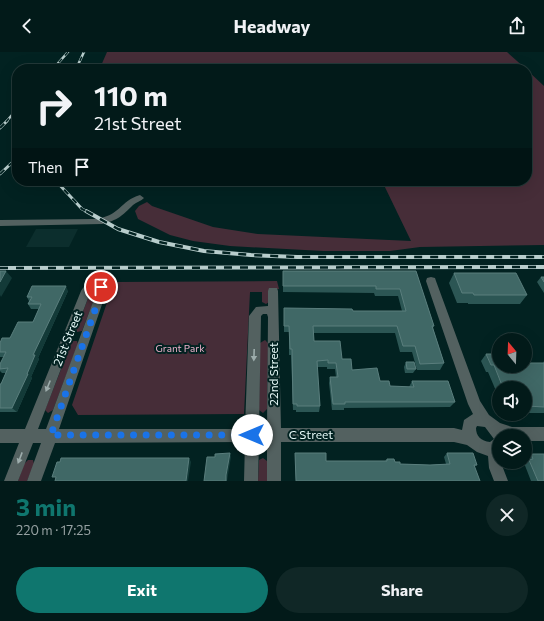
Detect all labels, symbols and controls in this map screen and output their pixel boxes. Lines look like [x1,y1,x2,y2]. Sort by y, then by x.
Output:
icon: back [16,15,38,37]
text: Headway [234,15,310,37]
icon: share [506,15,528,37]
text: 110 m [94,78,168,112]
icon: right [28,80,80,132]
text: 21st Street [94,112,182,134]
icon: arrive [71,156,93,178]
text: Then [28,158,63,176]
pin [84,270,118,304]
icon: arrive [90,276,112,298]
street label: 21st Street [50,308,84,368]
north arrow [492,333,532,373]
map controls [492,333,532,469]
park label: Grant Park [155,342,205,354]
street label: 22nd Street [266,342,280,406]
one-way arrow [251,349,257,362]
one-way arrow [45,381,51,393]
button: sound [492,381,532,421]
position arrow [231,414,273,456]
street label: C Street [289,427,333,441]
button: layers [492,429,532,469]
one-way arrow [16,453,22,465]
text: 3 min [16,492,76,521]
button: close [486,494,528,536]
text: 220 m · 17:25 [16,522,91,538]
button: Exit [16,567,268,613]
button: Share [276,567,528,613]

